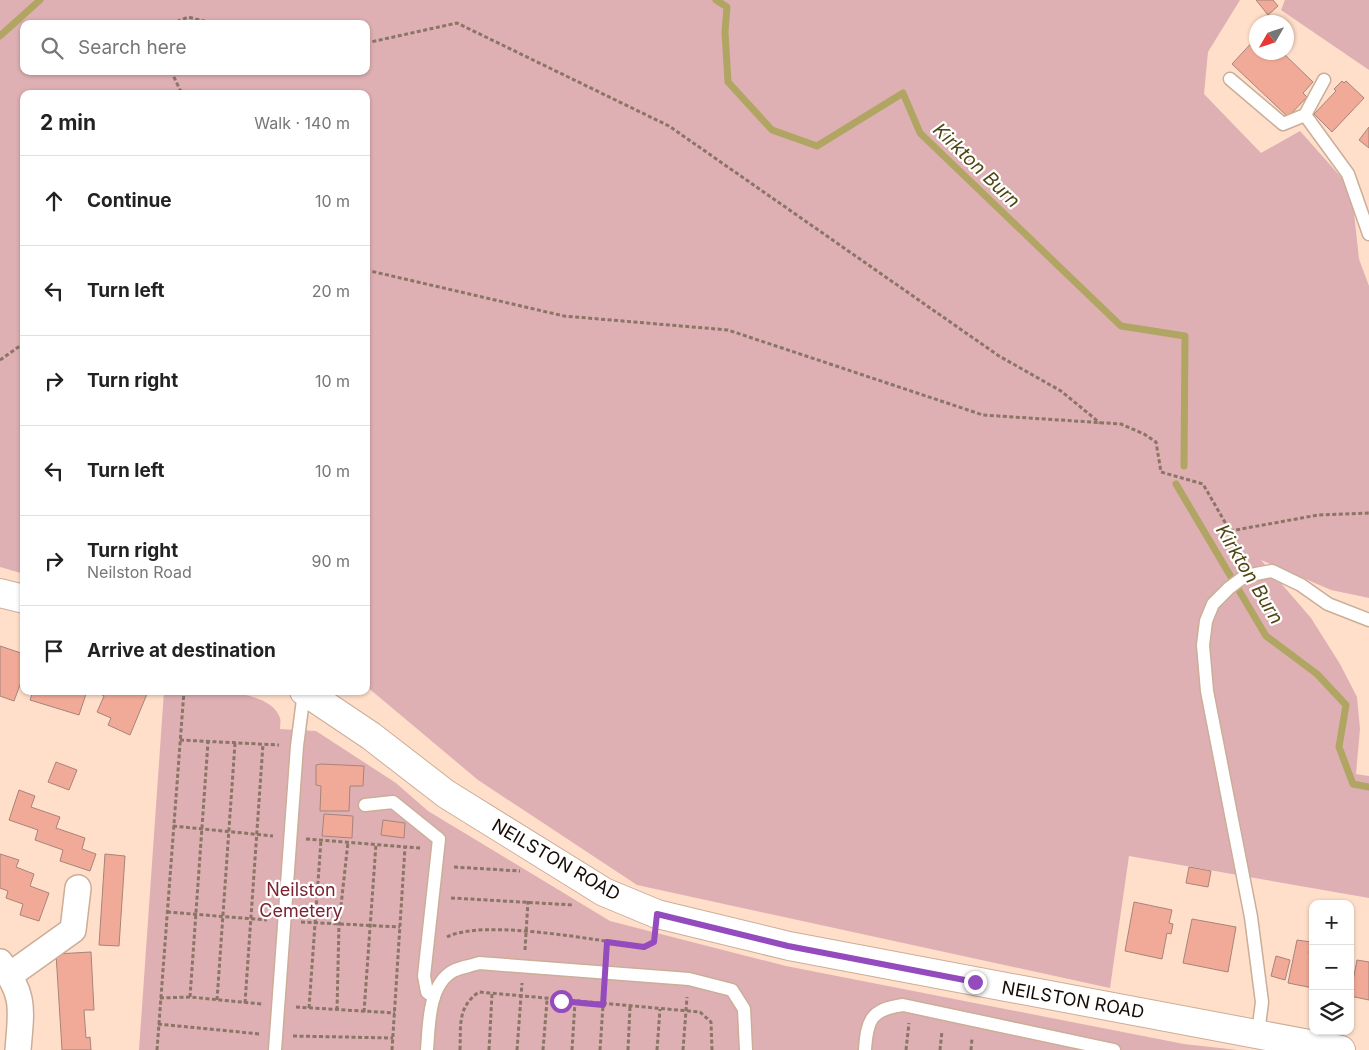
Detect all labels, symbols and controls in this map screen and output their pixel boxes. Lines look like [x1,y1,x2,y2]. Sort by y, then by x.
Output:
north arrow [1249,15,1294,60]
search box [20,20,370,75]
icon: search [38,34,66,62]
text: Search here [78,36,187,59]
text: 2 min [40,110,96,135]
text: Walk · 140 m [254,113,350,133]
water label: Kirkton Burn [928,118,1025,213]
icon: ahead [40,187,68,215]
text: Continue [87,189,172,212]
text: 10 m [315,191,350,211]
icon: left [40,277,68,305]
text: Turn left [87,279,165,302]
text: 20 m [312,281,350,301]
icon: right [40,367,68,395]
text: Turn right [87,369,178,392]
text: 10 m [315,371,350,391]
icon: left [40,457,68,485]
text: Turn left [87,459,165,482]
text: 10 m [315,461,350,481]
water label: Kirkton Burn [1211,520,1288,628]
text: Turn right [87,539,178,562]
icon: right [40,547,68,575]
text: 90 m [311,551,350,571]
text: Neilston Road [87,562,192,582]
icon: arrive [40,637,68,665]
text: Arrive at destination [87,639,276,662]
street label: NEILSTON ROAD [488,814,624,905]
park label: Neilston Cemetery [259,879,343,921]
map controls [1309,900,1354,1035]
button: + [1309,900,1354,945]
button: − [1309,945,1354,990]
route end [964,971,987,994]
street label: NEILSTON ROAD [1000,977,1146,1022]
route start [550,990,573,1013]
button: layers [1309,990,1354,1035]

